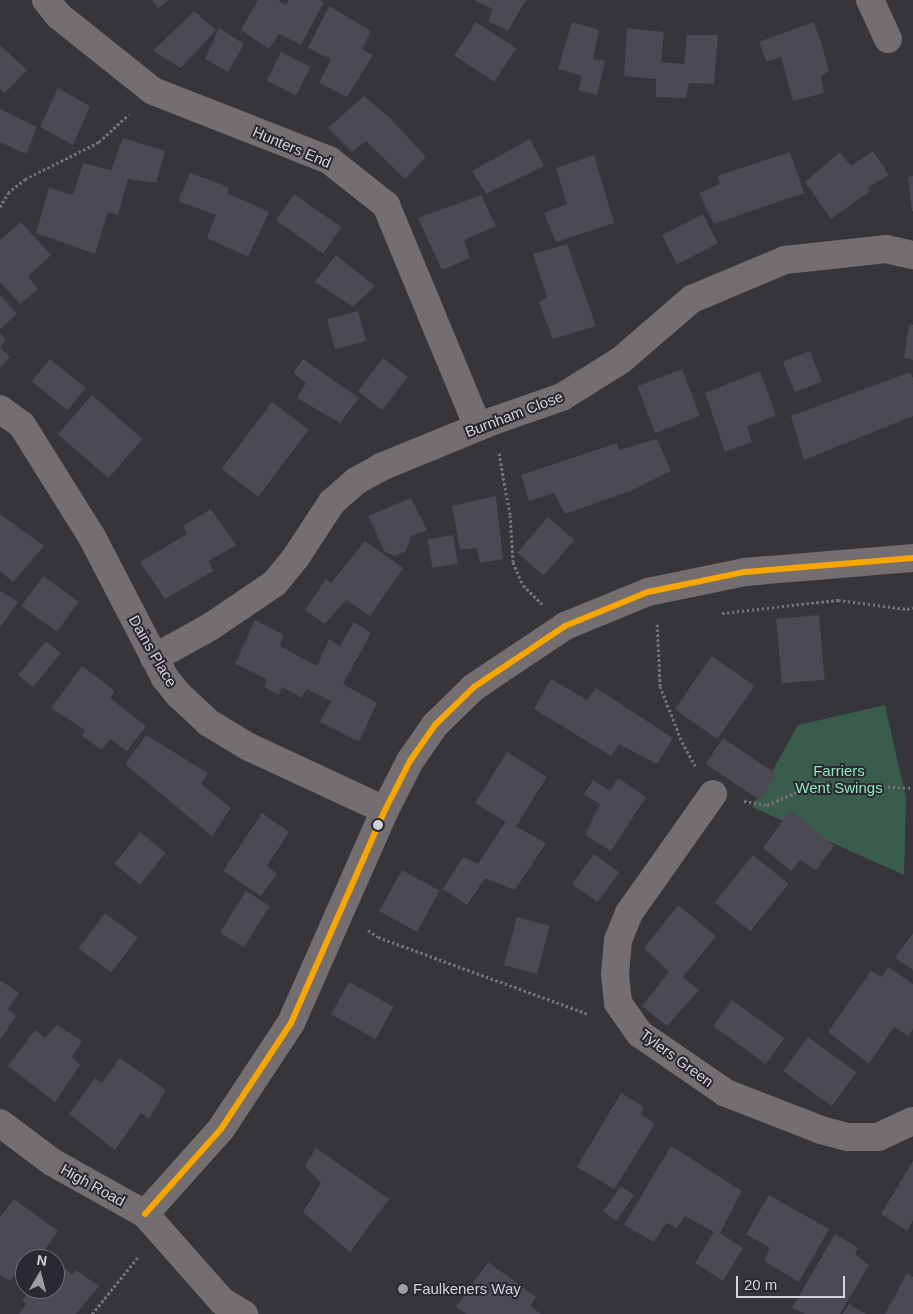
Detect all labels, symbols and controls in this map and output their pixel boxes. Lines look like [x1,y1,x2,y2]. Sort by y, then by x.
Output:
street label: Hunters End [250,122,334,172]
street label: Burnham Close [463,387,565,441]
street label: Dains Place [125,612,181,690]
park label: Farriers Went Swings [795,761,883,796]
unlabelled marker [373,820,383,830]
street label: Tylers Green [637,1025,717,1091]
street label: High Road [58,1160,128,1210]
north arrow [15,1249,65,1299]
text: N [36,1252,48,1269]
scale bar [738,1266,847,1298]
text: 20 m [744,1276,777,1293]
place label: Faulkeners Way [413,1280,521,1298]
marker: Faulkeners Way [397,1283,409,1295]

